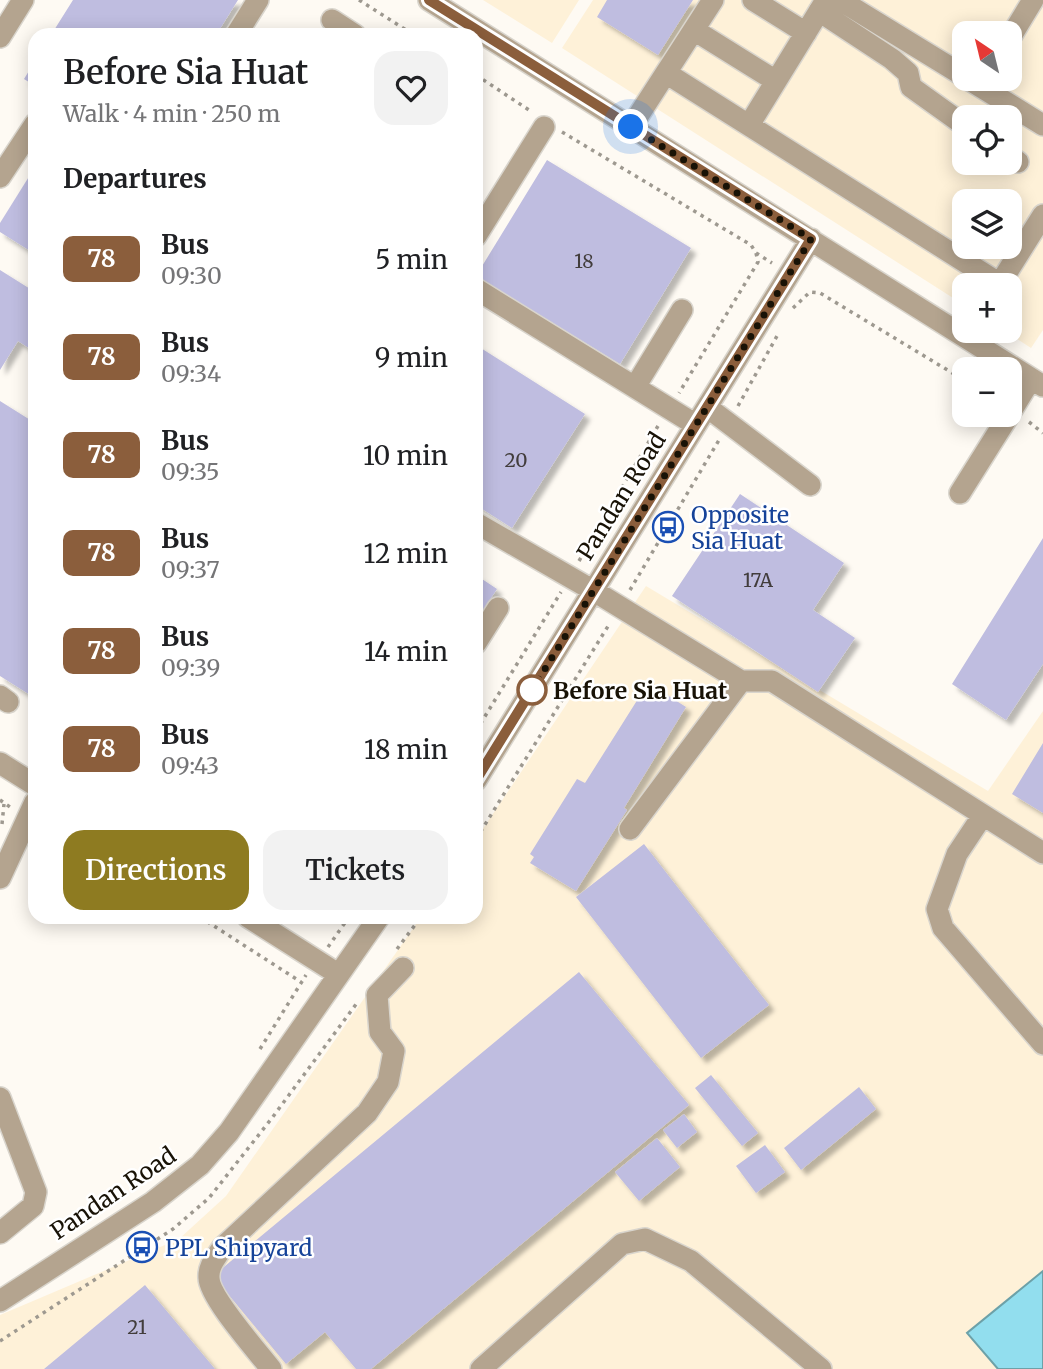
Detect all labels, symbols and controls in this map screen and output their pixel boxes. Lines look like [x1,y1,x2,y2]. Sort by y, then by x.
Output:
north arrow [952,21,1022,91]
map controls [952,21,1022,427]
button: heart [374,51,448,125]
text: Before Sia Huat [63,52,308,93]
text: Walk · 4 min · 250 m [63,99,280,128]
button: locate [952,105,1022,175]
your location [613,109,648,144]
text: Departures [63,162,207,195]
button: layers [952,189,1022,259]
text: Bus [161,228,209,261]
text: 78 [87,243,116,274]
text: 5 min [375,243,448,276]
house number: 18 [574,249,594,273]
text: 09:30 [161,261,222,290]
button: + [952,273,1022,343]
text: Bus [161,326,209,359]
text: 78 [87,341,116,372]
text: 9 min [375,341,448,374]
button: − [952,357,1022,427]
text: 09:34 [161,359,221,388]
text: Bus [161,424,209,457]
street label: Pandan Road [570,427,672,565]
text: 78 [87,439,116,470]
text: 10 min [363,439,448,472]
house number: 20 [504,448,528,472]
text: 09:35 [161,457,219,486]
place label: Opposite Sia Huat [691,500,789,555]
bus stop icon: Opposite Sia Huat [651,510,685,544]
text: Bus [161,522,209,555]
text: 78 [87,537,116,568]
text: 12 min [364,537,448,570]
text: 09:37 [161,555,220,584]
house number: 17A [743,568,774,592]
text: Bus [161,620,209,653]
text: 78 [87,635,116,666]
text: 14 min [364,635,448,668]
text: 09:39 [161,653,221,682]
marker: Before Sia Huat [517,675,547,705]
place label: Before Sia Huat [553,676,727,705]
text: Bus [161,718,209,751]
text: 78 [87,733,116,764]
text: 18 min [364,733,448,766]
text: 09:43 [161,751,219,780]
button: Directions [63,830,249,910]
button: Tickets [263,830,448,910]
street label: Pandan Road [45,1140,181,1246]
bus stop icon: PPL Shipyard [125,1230,159,1264]
place label: PPL Shipyard [165,1233,313,1262]
house number: 21 [127,1315,147,1339]

